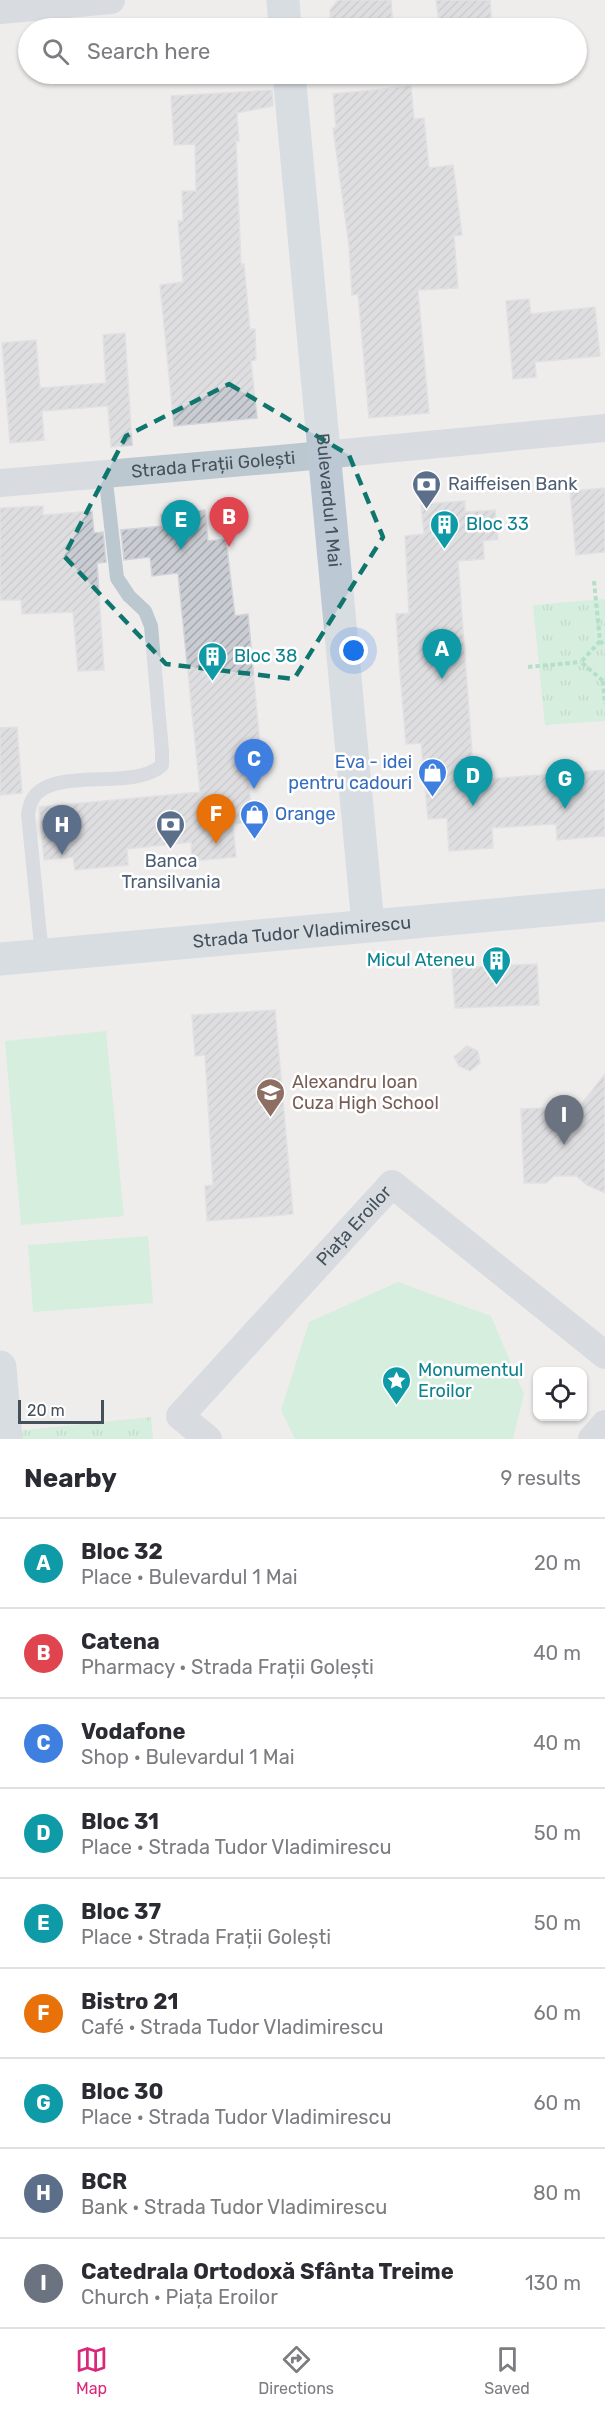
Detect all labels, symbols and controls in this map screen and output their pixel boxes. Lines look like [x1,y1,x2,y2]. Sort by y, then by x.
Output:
search box [18,18,587,84]
icon: search [39,35,72,68]
text: Search here [87,38,210,65]
street label: Bulevardul 1 Mai [311,432,346,568]
street label: Strada Frații Golești [130,447,296,483]
bank icon: Raiffeisen Bank [411,468,443,510]
place label: Raiffeisen Bank [448,473,578,495]
pin: B [210,498,248,547]
pin: E [162,500,201,550]
building icon: Bloc 33 [429,508,461,550]
place label: Bloc 33 [466,513,529,535]
pin: A [422,630,462,679]
your location [339,636,368,665]
building icon: Bloc 38 [197,640,229,682]
place label: Bloc 38 [234,645,297,667]
pin: C [234,740,274,789]
place label: Eva - idei pentru cadouri [288,751,412,794]
shop icon: Eva - idei pentru cadouri [417,756,449,798]
pin: D [454,756,492,806]
pin: G [546,760,584,809]
pin: F [196,794,236,844]
shop icon: Orange [238,798,270,840]
place label: Orange [275,803,336,825]
pin: H [42,806,82,855]
bank icon: Banca Transilvania [155,808,187,850]
place label: Banca Transilvania [121,850,221,893]
street label: Strada Tudor Vladimirescu [192,911,412,953]
building icon: Micul Ateneu [480,944,512,986]
place label: Micul Ateneu [367,949,475,971]
place label: Alexandru Ioan Cuza High School [292,1071,439,1114]
school or university icon: Alexandru Ioan Cuza High School [255,1076,287,1118]
pin: I [544,1096,584,1145]
street label: Piața Eroilor [312,1181,396,1270]
place label: Monumentul Eroilor [418,1359,523,1402]
place icon: Monumentul Eroilor [381,1364,413,1406]
map controls [533,1367,587,1421]
button: locate [533,1367,587,1421]
scale bar [18,1397,104,1424]
text: 20 m [27,1401,65,1420]
text: Nearby [24,1463,117,1494]
text: 9 results [501,1466,581,1490]
text: Bloc 32 [81,1538,163,1565]
text: A [36,1551,51,1575]
text: 20 m [534,1551,581,1575]
text: Place · Bulevardul 1 Mai [81,1565,298,1589]
text: Catena [81,1628,160,1655]
text: B [36,1641,51,1665]
text: 40 m [533,1641,581,1665]
text: Pharmacy · Strada Frații Golești [81,1655,374,1679]
text: Vodafone [81,1718,186,1745]
text: C [36,1731,51,1755]
text: 40 m [533,1731,581,1755]
text: Shop · Bulevardul 1 Mai [81,1745,295,1769]
text: Bloc 31 [81,1808,159,1835]
text: D [36,1821,51,1845]
text: 50 m [534,1821,581,1845]
text: Place · Strada Tudor Vladimirescu [81,1835,392,1859]
text: Bloc 37 [81,1898,161,1925]
text: E [37,1911,50,1935]
text: 50 m [534,1911,581,1935]
text: Place · Strada Frații Golești [81,1925,331,1949]
text: Bistro 21 [81,1988,178,2015]
text: F [37,2001,50,2025]
text: 60 m [534,2001,581,2025]
text: Café · Strada Tudor Vladimirescu [81,2015,384,2039]
text: Bloc 30 [81,2078,163,2105]
text: G [36,2091,51,2115]
text: 60 m [534,2091,581,2115]
text: Place · Strada Tudor Vladimirescu [81,2105,392,2129]
text: BCR [81,2168,127,2195]
text: H [36,2181,51,2205]
text: 80 m [533,2181,581,2205]
text: Bank · Strada Tudor Vladimirescu [81,2195,387,2219]
text: Catedrala Ortodoxă Sfânta Treime [81,2258,454,2285]
text: I [40,2271,47,2295]
text: 130 m [525,2271,581,2295]
text: Church · Piața Eroilor [81,2285,278,2309]
tab: Map [75,2343,108,2398]
tab: Directions [258,2343,334,2398]
tab: Saved [484,2343,530,2398]

